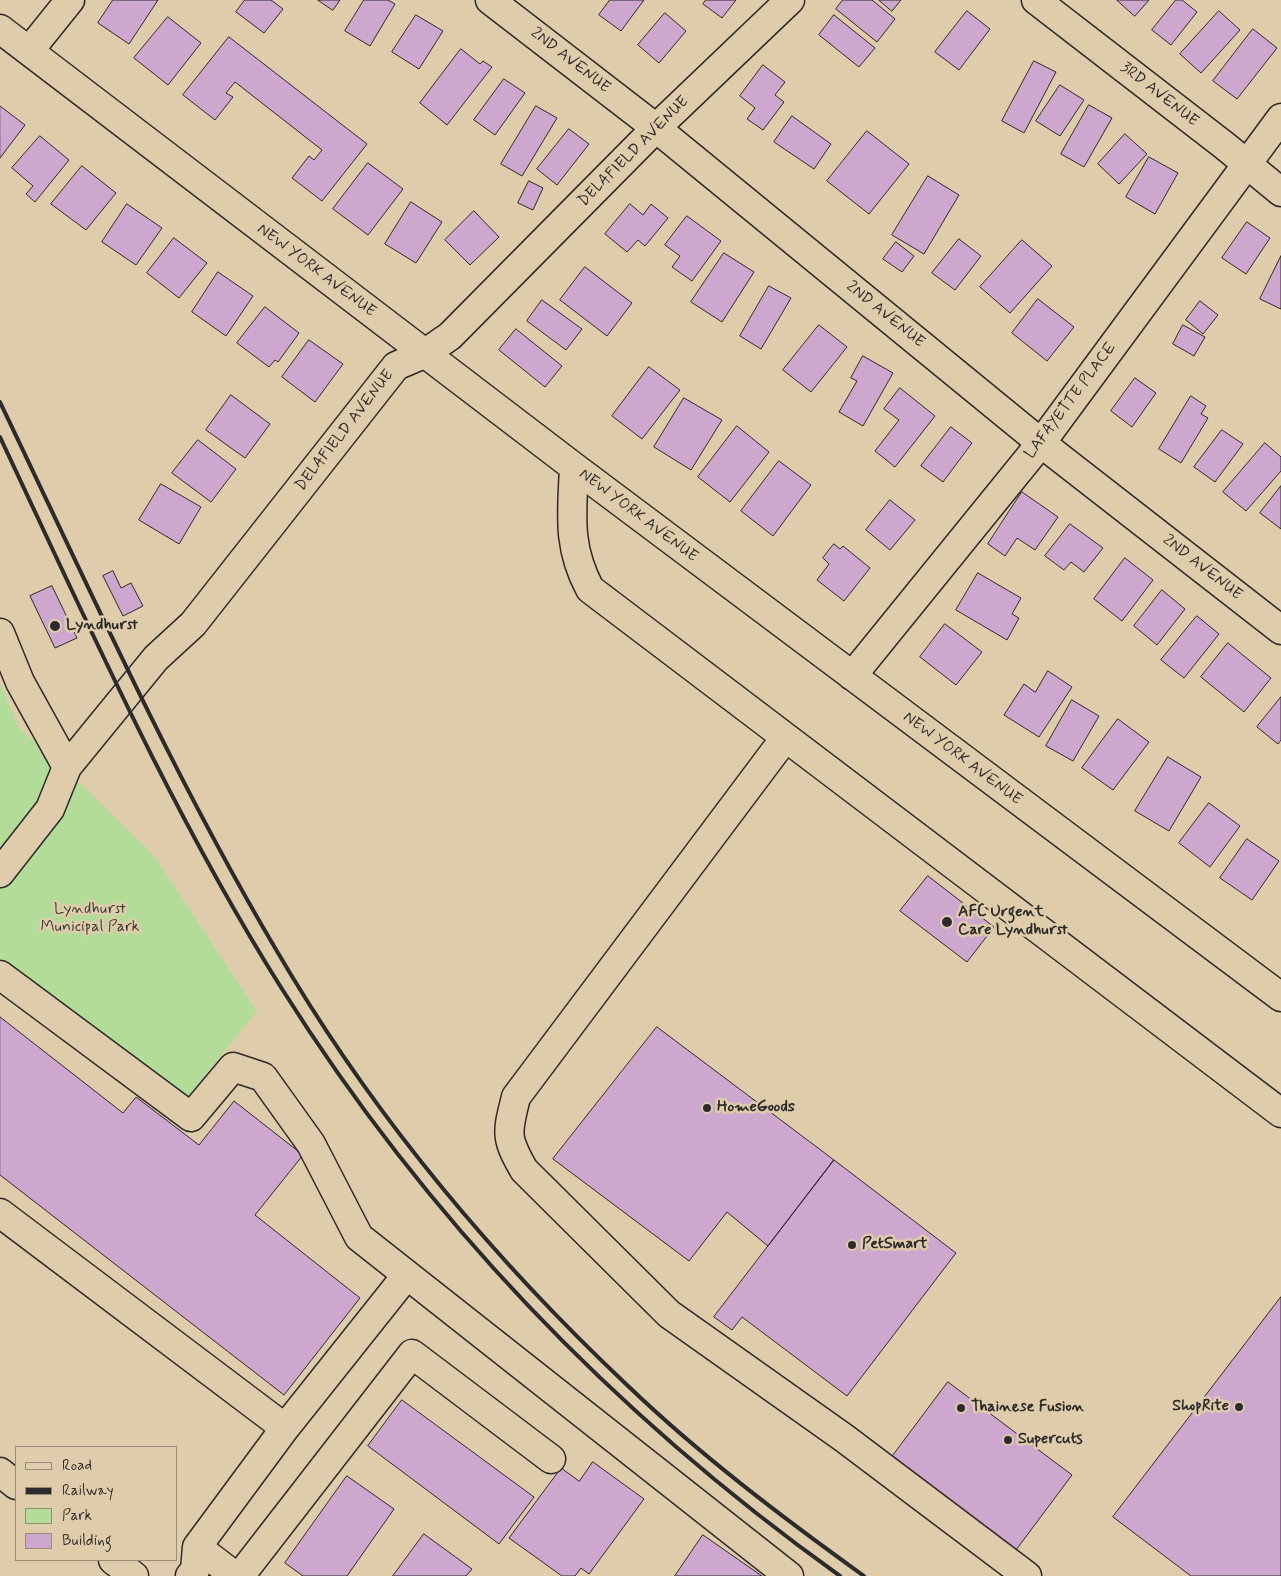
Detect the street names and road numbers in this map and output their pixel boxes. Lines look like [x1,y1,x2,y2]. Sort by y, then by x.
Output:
street label: 2ND AVENUE [526,24,614,98]
street label: 3RD AVENUE [1116,59,1202,131]
street label: DELAFIELD AVENUE [575,93,693,211]
street label: NEW YORK AVENUE [253,220,379,322]
street label: 2ND AVENUE [842,277,928,353]
street label: LAFAYETTE PLACE [1021,339,1121,463]
street label: DELAFIELD AVENUE [292,367,398,495]
street label: NEW YORK AVENUE [575,465,701,567]
street label: 2ND AVENUE [1158,531,1246,605]
street label: NEW YORK AVENUE [899,708,1025,810]

